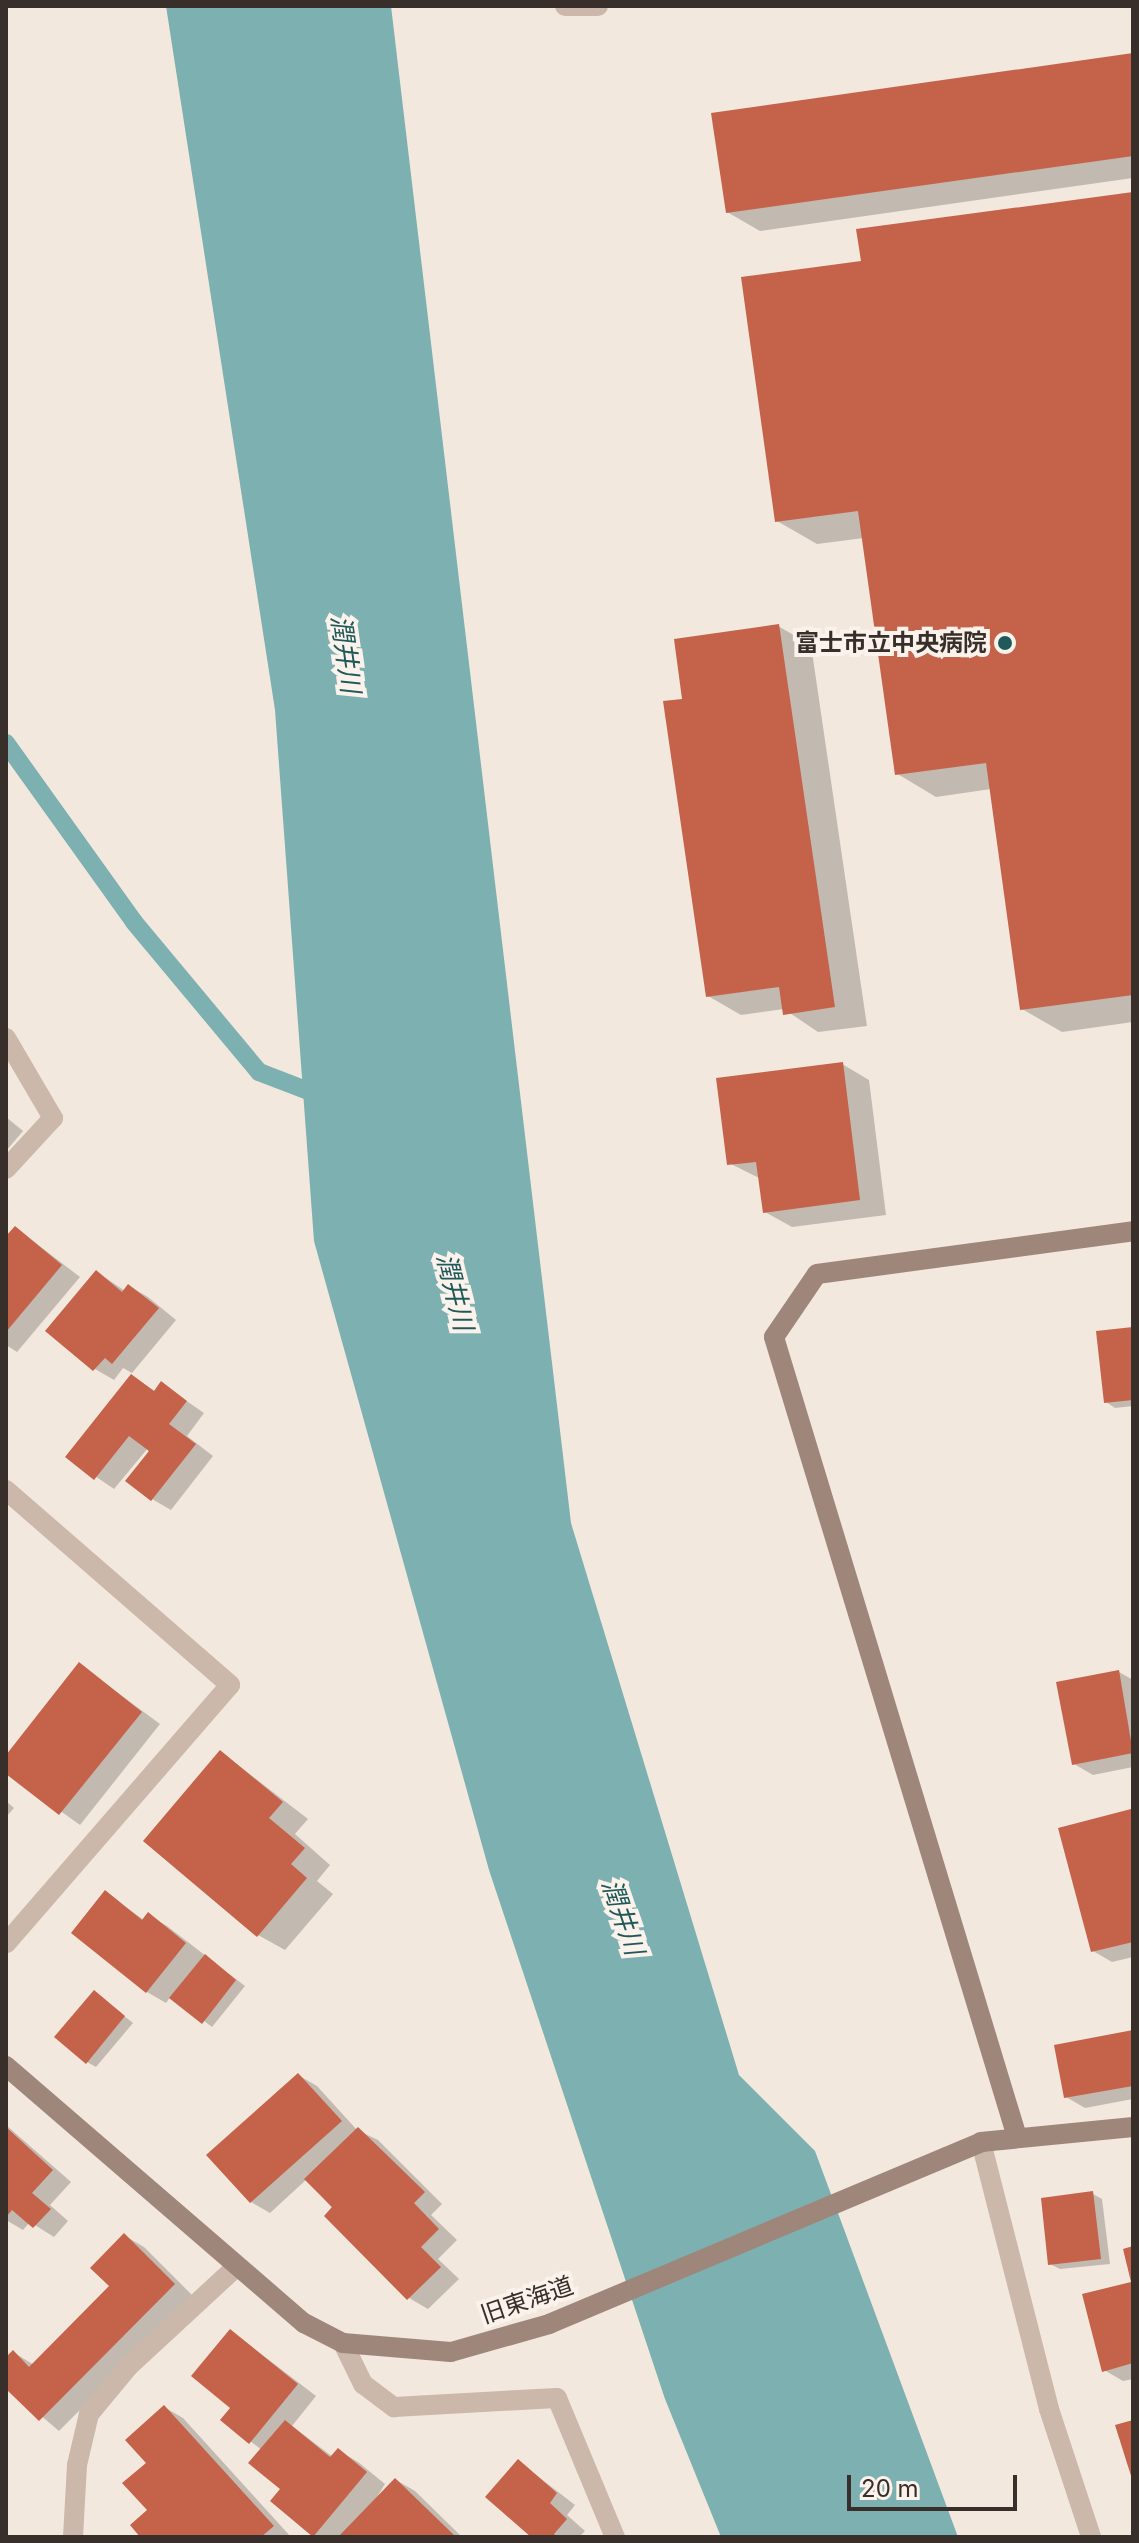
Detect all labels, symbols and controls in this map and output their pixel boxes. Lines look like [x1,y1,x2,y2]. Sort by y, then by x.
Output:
water label: 潤井川 [325,613,367,695]
place label: 富士市立中央病院 [795,629,987,657]
marker: 富士市立中央病院 [994,632,1016,654]
water label: 潤井川 [430,1250,480,1334]
water label: 潤井川 [596,1875,650,1959]
street label: 旧東海道 [477,2271,577,2329]
scale bar [851,2459,1021,2509]
text: 20 m [861,2474,919,2503]

